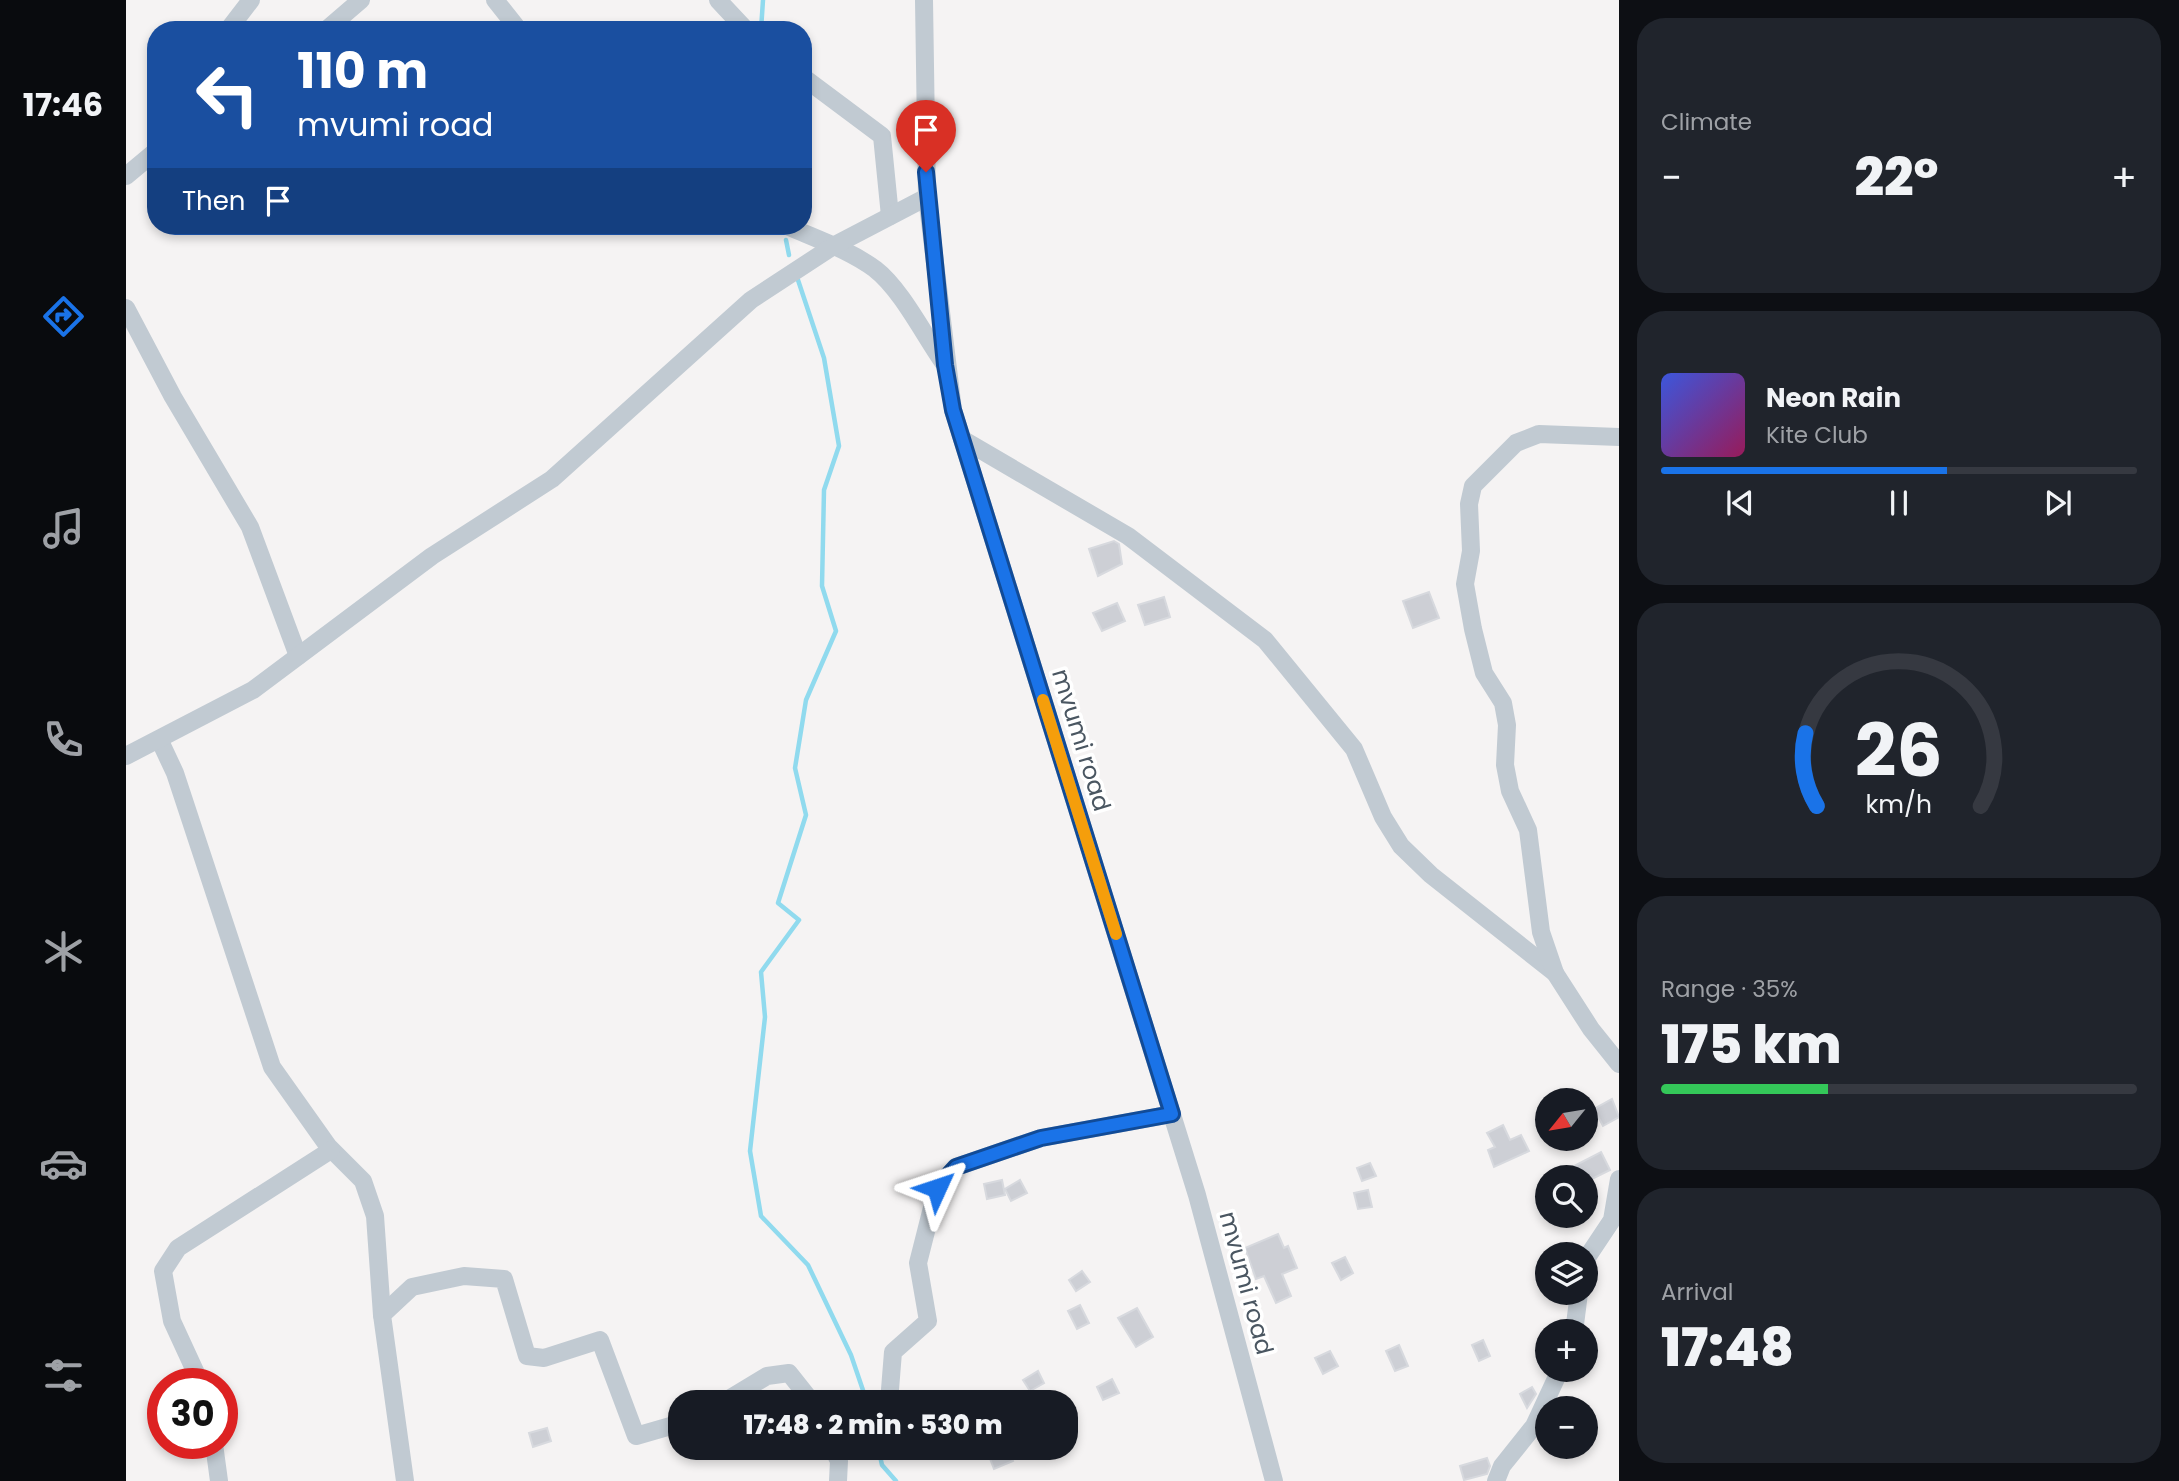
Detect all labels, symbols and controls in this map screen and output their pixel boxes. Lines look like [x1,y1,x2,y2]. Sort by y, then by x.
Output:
text: 110 m [297,37,428,105]
icon: left [182,49,273,140]
text: 17:46 [23,82,103,127]
pin [896,100,956,172]
text: mvumi road [297,102,493,147]
text: Climate [1661,106,1752,138]
icon: arrive [907,111,945,149]
text: 22° [1854,141,1939,214]
text: − [1661,151,1682,204]
text: + [2111,151,2137,204]
icon: arrive [259,182,297,220]
text: Then [182,183,245,219]
icon: directions [39,292,88,341]
text: Neon Rain [1766,380,1901,416]
text: Kite Club [1766,419,1868,451]
icon: previous [1721,484,1759,522]
icon: pause [1880,484,1918,522]
icon: next [2039,484,2077,522]
icon: music [39,504,88,553]
street label: mvumi road [1044,665,1119,815]
text: 26 [1855,701,1943,802]
icon: phone [39,715,88,764]
text: km/h [1866,787,1932,822]
icon: climate [39,927,88,976]
text: Range · 35% [1661,973,1798,1005]
text: 175 km [1661,1008,1841,1081]
north arrow [1535,1088,1598,1152]
map controls [1535,1088,1598,1459]
icon: car [39,1139,88,1188]
position arrow [900,1151,974,1225]
button: search [1535,1165,1598,1228]
street label: mvumi road [1211,1207,1281,1358]
button: layers [1535,1242,1598,1305]
text: Arrival [1661,1276,1733,1308]
text: 17:48 [1661,1311,1794,1384]
button: + [1535,1319,1598,1382]
icon: filters [39,1351,88,1400]
speed limit sign: 30 [147,1368,238,1459]
button: − [1535,1396,1598,1459]
text: 17:48 · 2 min · 530 m [743,1407,1003,1443]

